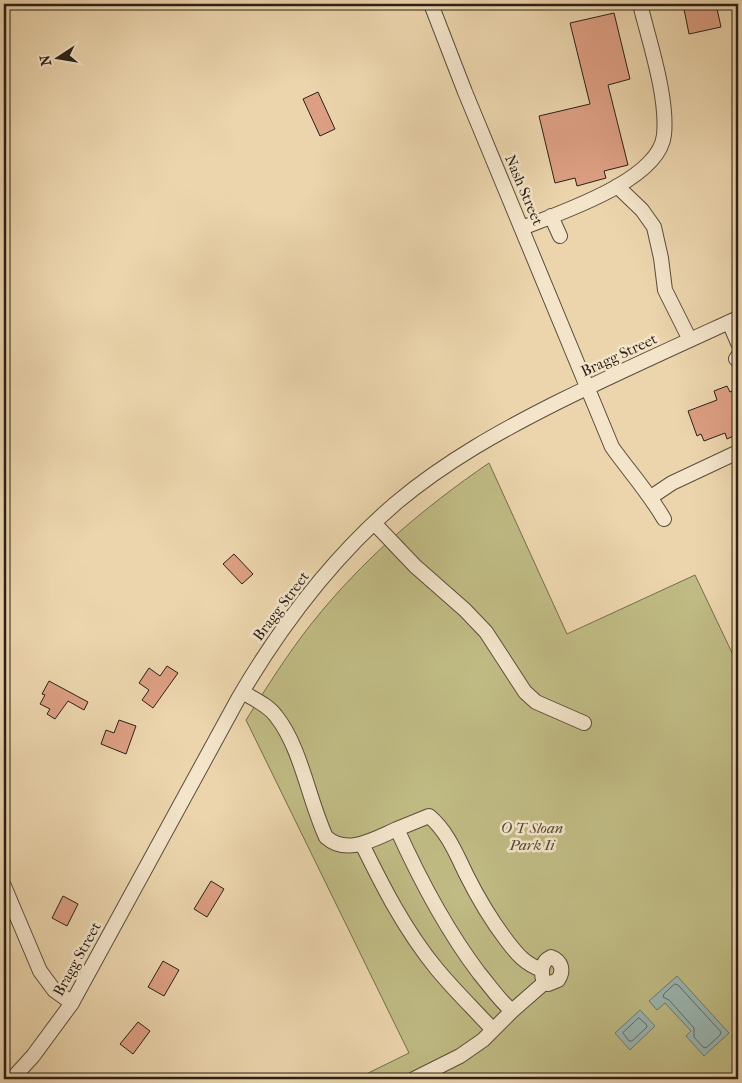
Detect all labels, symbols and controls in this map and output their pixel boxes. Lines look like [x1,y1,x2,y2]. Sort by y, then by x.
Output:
north arrow [32,32,82,82]
text: N [36,53,55,68]
street label: Nash Street [501,152,547,228]
street label: Bragg Street [578,329,660,380]
street label: Bragg Street [249,567,313,644]
park label: O T Sloan Park Ii [501,819,563,854]
street label: Bragg Street [49,918,105,999]

